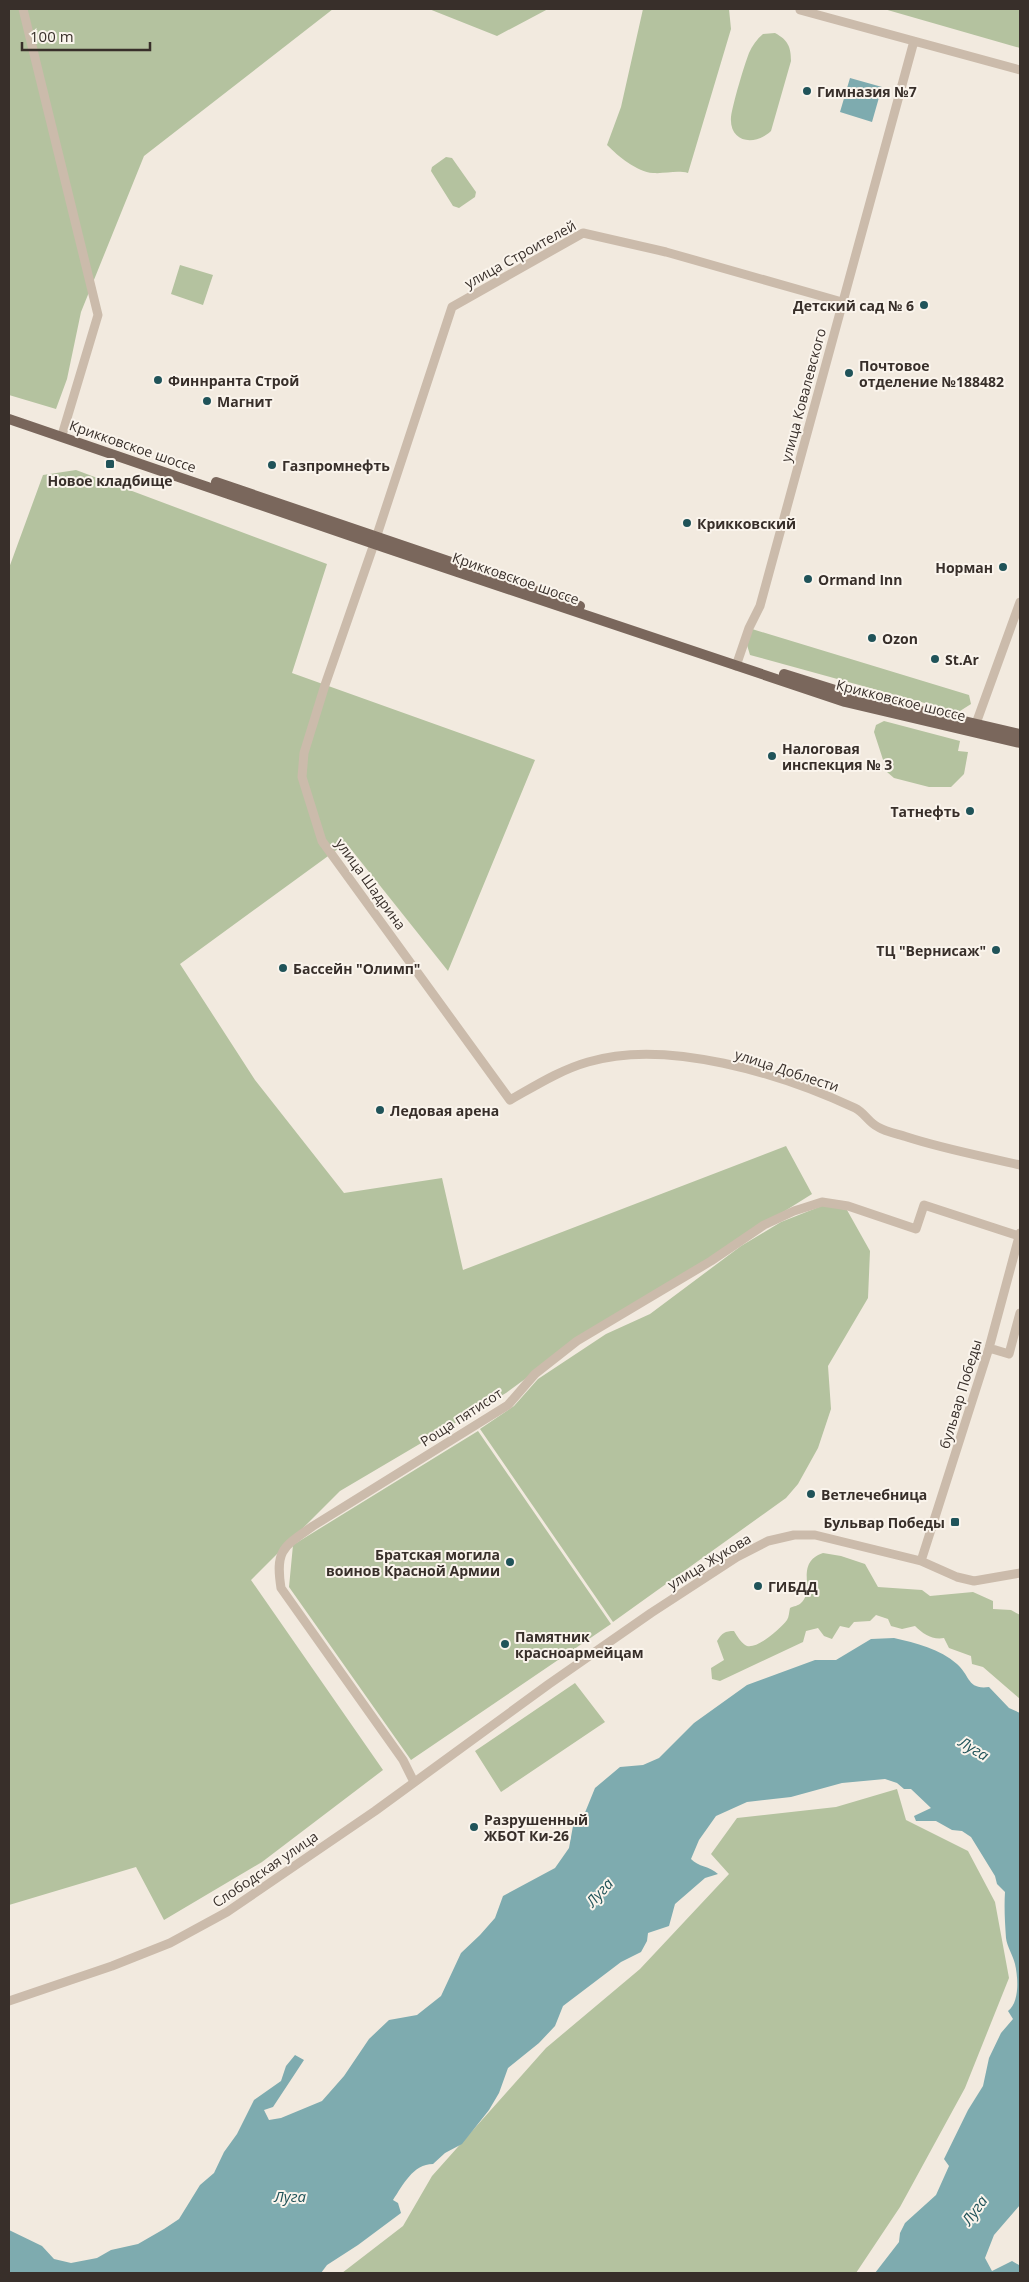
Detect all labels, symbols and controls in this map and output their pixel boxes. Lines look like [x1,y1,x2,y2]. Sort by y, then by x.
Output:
scale bar [22,20,150,52]
text: 100 m [30,26,74,46]
place label: Гимназия №7 [817,82,917,101]
marker: Гимназия №7 [801,85,813,97]
street label: улица Строителей [461,215,579,293]
place label: Детский сад № 6 [793,296,914,315]
marker: Детский сад № 6 [918,299,930,311]
street label: улица Ковалевского [776,326,830,464]
place label: Почтовое отделение №188482 [859,356,1004,391]
marker: Почтовое отделение №188482 [843,367,855,379]
place label: Финнранта Строй [168,371,299,390]
marker: Финнранта Строй [152,374,164,386]
place label: Магнит [217,392,273,411]
marker: Магнит [201,395,213,407]
street label: Крикковское шоссе [67,415,199,477]
place label: Газпромнефть [282,456,390,475]
marker: Новое кладбище [104,458,116,470]
marker: Газпромнефть [266,459,278,471]
place label: Новое кладбище [47,471,173,490]
place label: Крикковский [697,514,796,533]
marker: Крикковский [681,517,693,529]
street label: Крикковское шоссе [450,547,582,609]
place label: Норман [935,558,993,577]
marker: Норман [997,561,1009,573]
place label: Ormand Inn [818,570,902,589]
marker: Ormand Inn [802,573,814,585]
place label: Ozon [882,629,918,648]
marker: Ozon [866,632,878,644]
place label: St.Ar [945,650,979,669]
marker: St.Ar [929,653,941,665]
street label: Крикковское шоссе [834,675,968,725]
place label: Налоговая инспекция № 3 [782,739,892,774]
marker: Налоговая инспекция № 3 [766,750,778,762]
place label: Татнефть [890,802,960,821]
marker: Татнефть [964,805,976,817]
street label: улица Шадрина [331,835,411,933]
place label: ТЦ "Вернисаж" [876,941,986,960]
marker: ТЦ "Вернисаж" [990,944,1002,956]
place label: Бассейн "Олимп" [293,959,420,978]
marker: Бассейн "Олимп" [277,962,289,974]
street label: улица Доблести [732,1044,842,1096]
place label: Ледовая арена [390,1101,499,1120]
marker: Ледовая арена [374,1104,386,1116]
street label: бульвар Победы [934,1337,986,1451]
street label: Роща пятисот [416,1383,506,1451]
place label: Ветлечебница [821,1485,927,1504]
marker: Ветлечебница [805,1488,817,1500]
place label: Бульвар Победы [823,1513,945,1532]
marker: Бульвар Победы [949,1516,961,1528]
street label: улица Жукова [664,1529,754,1593]
place label: Братская могила воинов Красной Армии [326,1545,500,1580]
marker: Братская могила воинов Красной Армии [504,1556,516,1568]
place label: ГИБДД [768,1577,818,1596]
marker: ГИБДД [752,1580,764,1592]
place label: Памятник красноармейцам [515,1627,644,1662]
marker: Памятник красноармейцам [499,1638,511,1650]
water label: Луга [954,1731,993,1765]
place label: Разрушенный ЖБОТ Ки-26 [484,1810,588,1845]
marker: Разрушенный ЖБОТ Ки-26 [468,1821,480,1833]
street label: Слободская улица [208,1827,322,1911]
water label: Луга [580,1873,617,1911]
water label: Луга [273,2186,306,2206]
water label: Луга [956,2191,992,2230]

